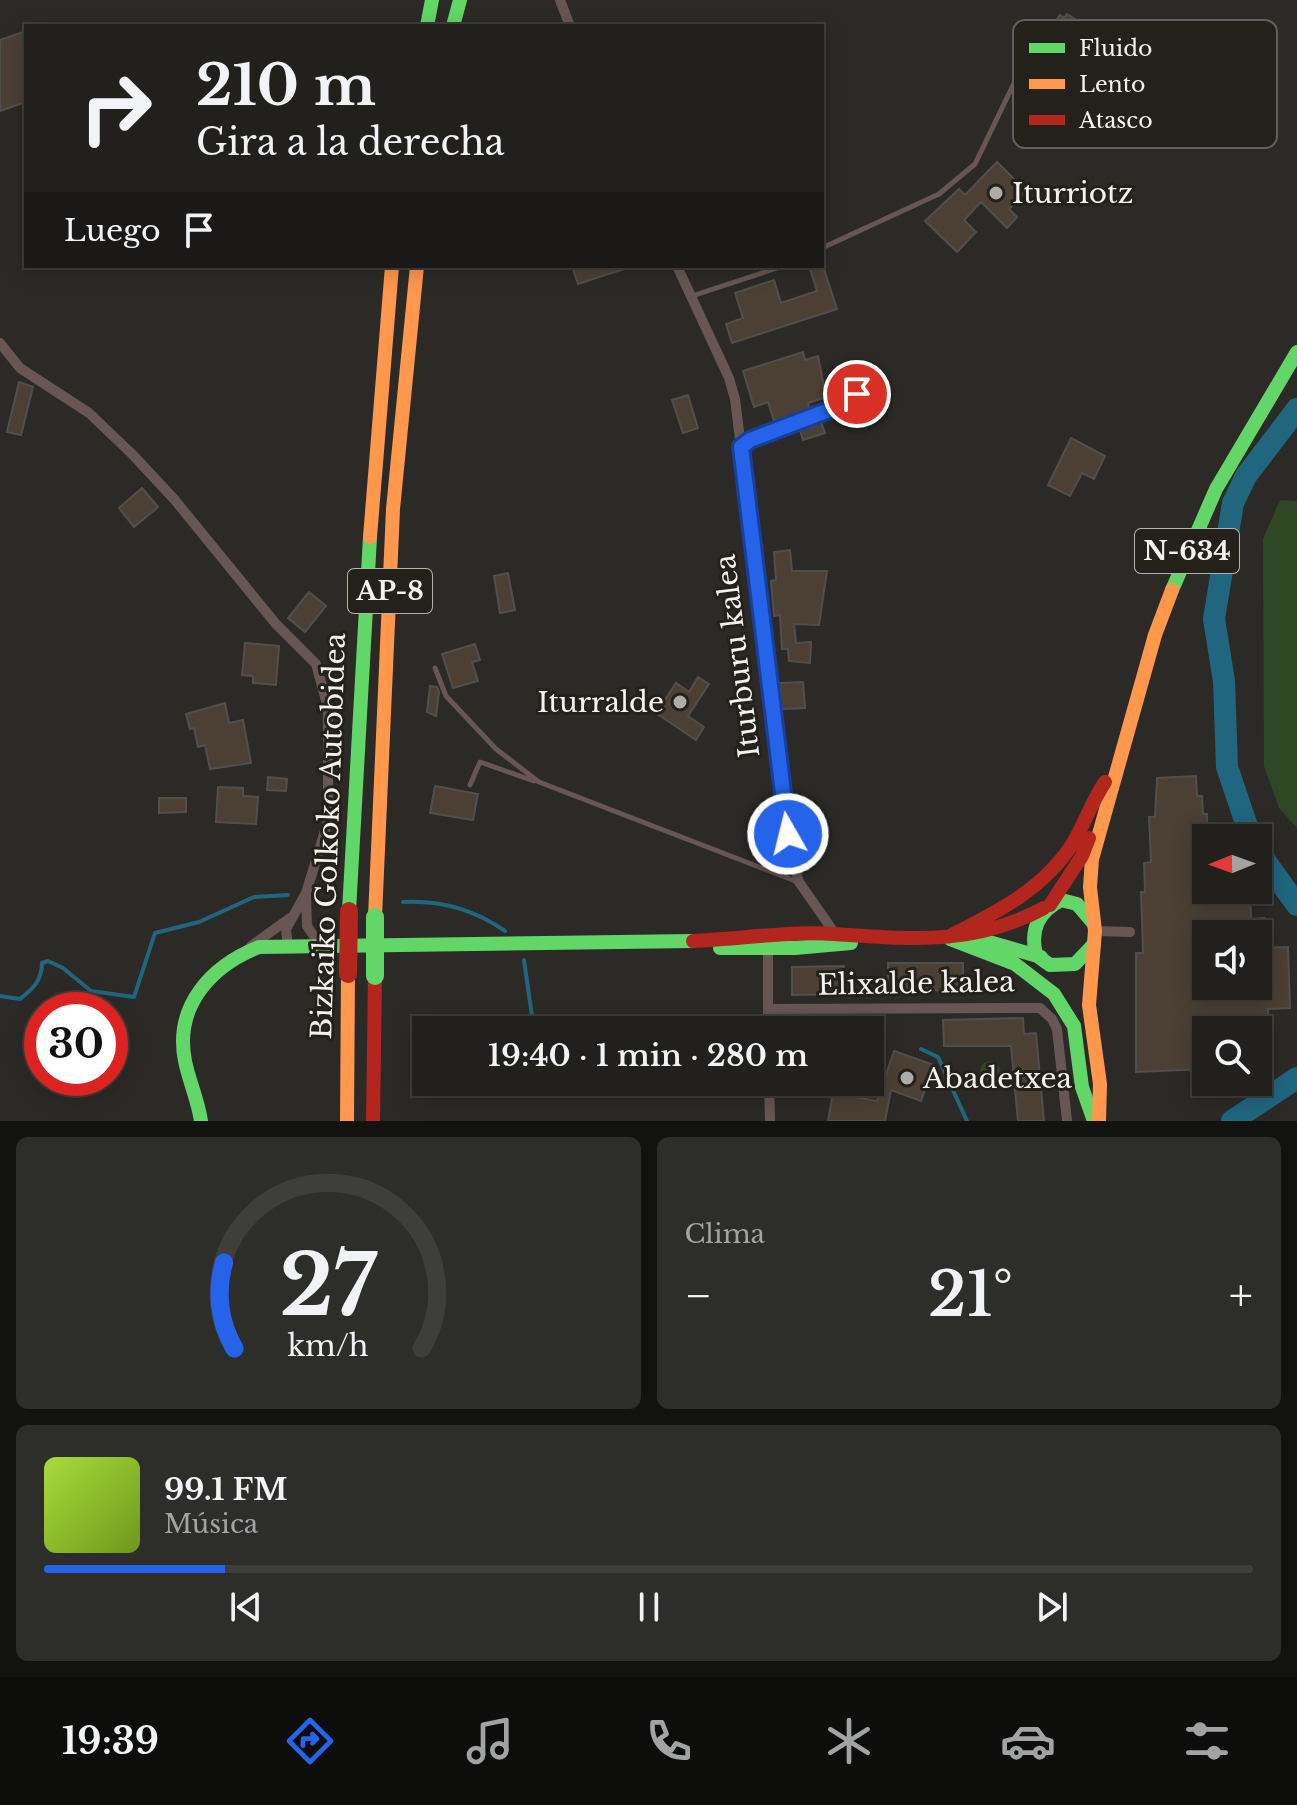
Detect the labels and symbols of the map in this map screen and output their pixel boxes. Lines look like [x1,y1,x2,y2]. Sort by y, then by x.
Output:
legend [1013,20,1277,148]
text: Fluido [1079,35,1152,62]
text: Lento [1079,71,1145,98]
text: Atasco [1078,107,1153,134]
place label: Iturriotz [1012,176,1133,211]
marker: Iturriotz [987,184,1005,202]
pin [823,360,891,428]
road number: N-634 [1135,529,1239,573]
street label: Iturburu kalea [708,552,767,760]
road number: AP-8 [348,569,432,613]
street label: Bizkaiko Golkoko Autobidea [304,632,353,1040]
place label: Iturralde [537,685,664,720]
marker: Iturralde [671,693,689,711]
position arrow [746,792,830,876]
north arrow [1192,824,1272,904]
street label: Elixalde kalea [817,964,1015,1003]
speed limit sign: 30 [24,992,128,1096]
place label: Abadetxea [922,1061,1072,1096]
marker: Abadetxea [898,1069,916,1087]

